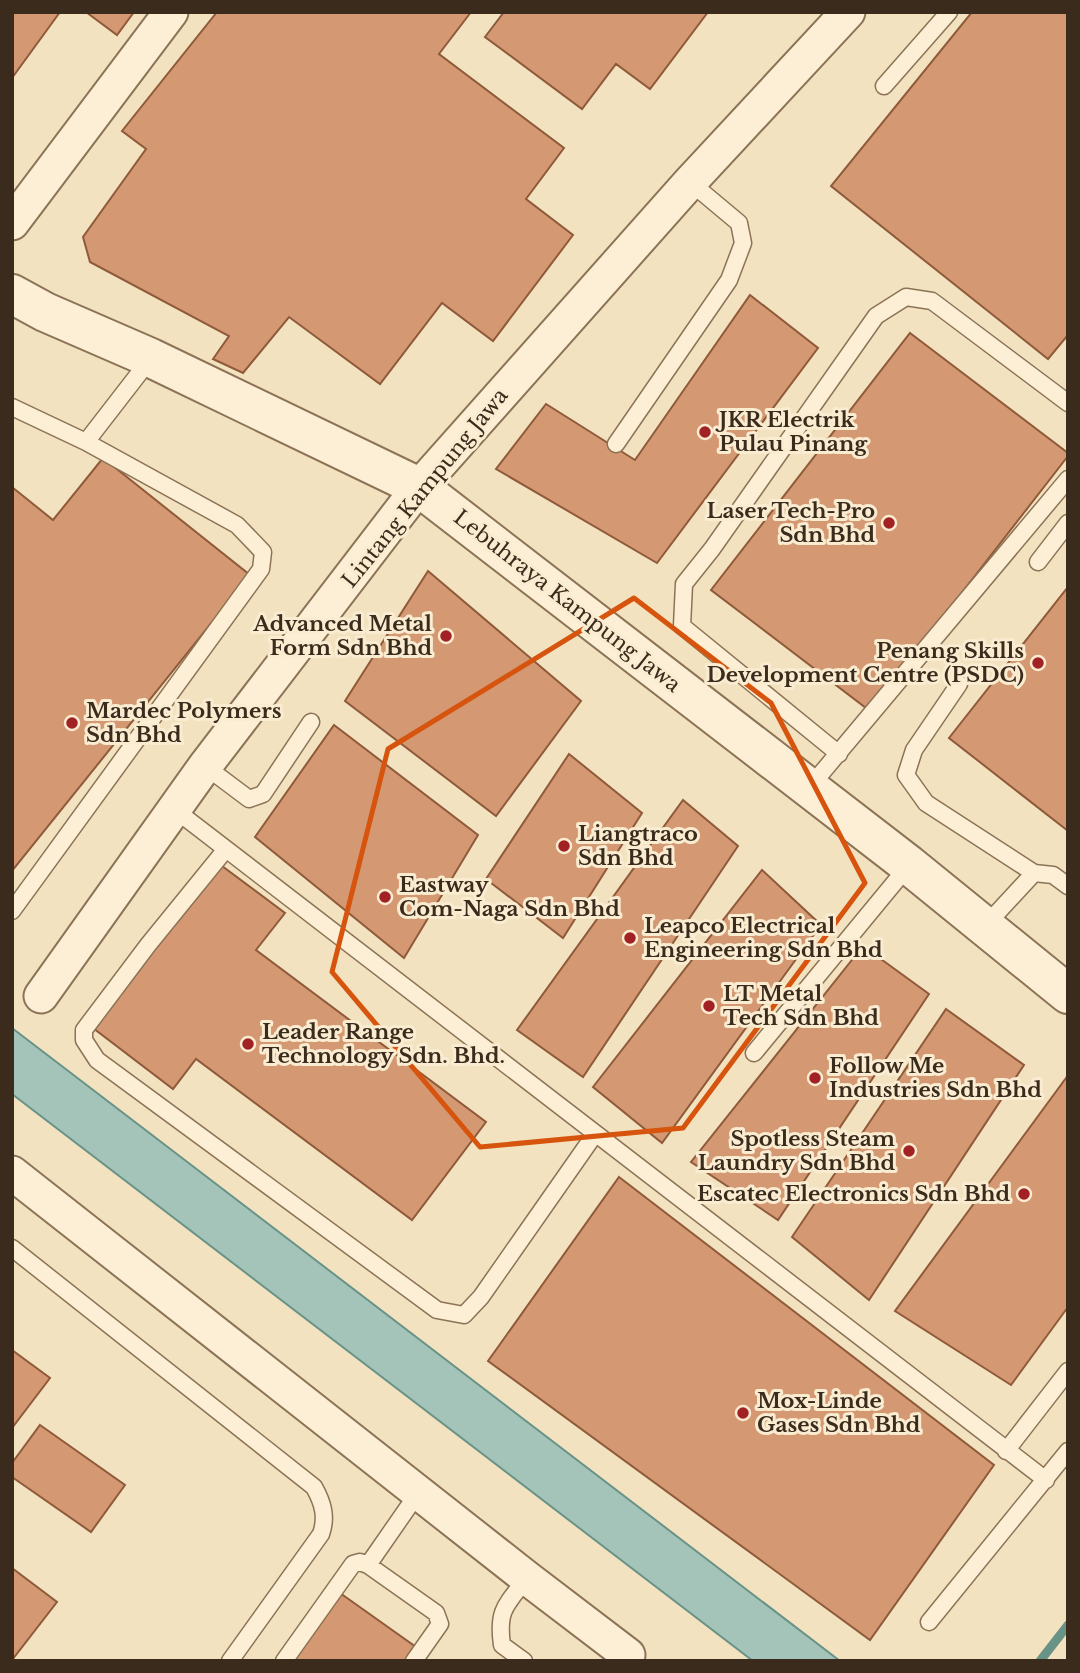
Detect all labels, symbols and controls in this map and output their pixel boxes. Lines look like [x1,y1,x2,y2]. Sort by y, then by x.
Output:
street label: Lintang Kampung Jawa [337,383,514,593]
place label: JKR Electrik Pulau Pinang [715,407,868,457]
marker: JKR Electrik Pulau Pinang [697,424,713,440]
place label: Laser Tech-Pro Sdn Bhd [707,498,875,548]
street label: Lebuhraya Kampung Jawa [448,504,686,698]
marker: Laser Tech-Pro Sdn Bhd [881,515,897,531]
place label: Advanced Metal Form Sdn Bhd [252,611,433,661]
marker: Advanced Metal Form Sdn Bhd [438,628,454,644]
place label: Penang Skills Development Centre (PSDC) [706,638,1024,688]
marker: Penang Skills Development Centre (PSDC) [1030,655,1046,671]
place label: Mardec Polymers Sdn Bhd [86,698,282,748]
marker: Mardec Polymers Sdn Bhd [64,715,80,731]
place label: Liangtraco Sdn Bhd [578,821,698,871]
marker: Liangtraco Sdn Bhd [556,838,572,854]
place label: Eastway Com-Naga Sdn Bhd [399,872,620,922]
marker: Eastway Com-Naga Sdn Bhd [377,889,393,905]
place label: Leapco Electrical Engineering Sdn Bhd [644,913,883,963]
marker: Leapco Electrical Engineering Sdn Bhd [622,930,638,946]
place label: LT Metal Tech Sdn Bhd [723,981,879,1031]
marker: LT Metal Tech Sdn Bhd [701,998,717,1014]
place label: Leader Range Technology Sdn. Bhd. [262,1019,505,1069]
marker: Leader Range Technology Sdn. Bhd. [240,1036,256,1052]
place label: Follow Me Industries Sdn Bhd [829,1053,1042,1103]
marker: Follow Me Industries Sdn Bhd [807,1070,823,1086]
place label: Spotless Steam Laundry Sdn Bhd [698,1126,895,1176]
marker: Spotless Steam Laundry Sdn Bhd [901,1143,917,1159]
place label: Escatec Electronics Sdn Bhd [697,1181,1010,1207]
marker: Escatec Electronics Sdn Bhd [1016,1186,1032,1202]
place label: Mox-Linde Gases Sdn Bhd [757,1388,921,1438]
marker: Mox-Linde Gases Sdn Bhd [735,1405,751,1421]

